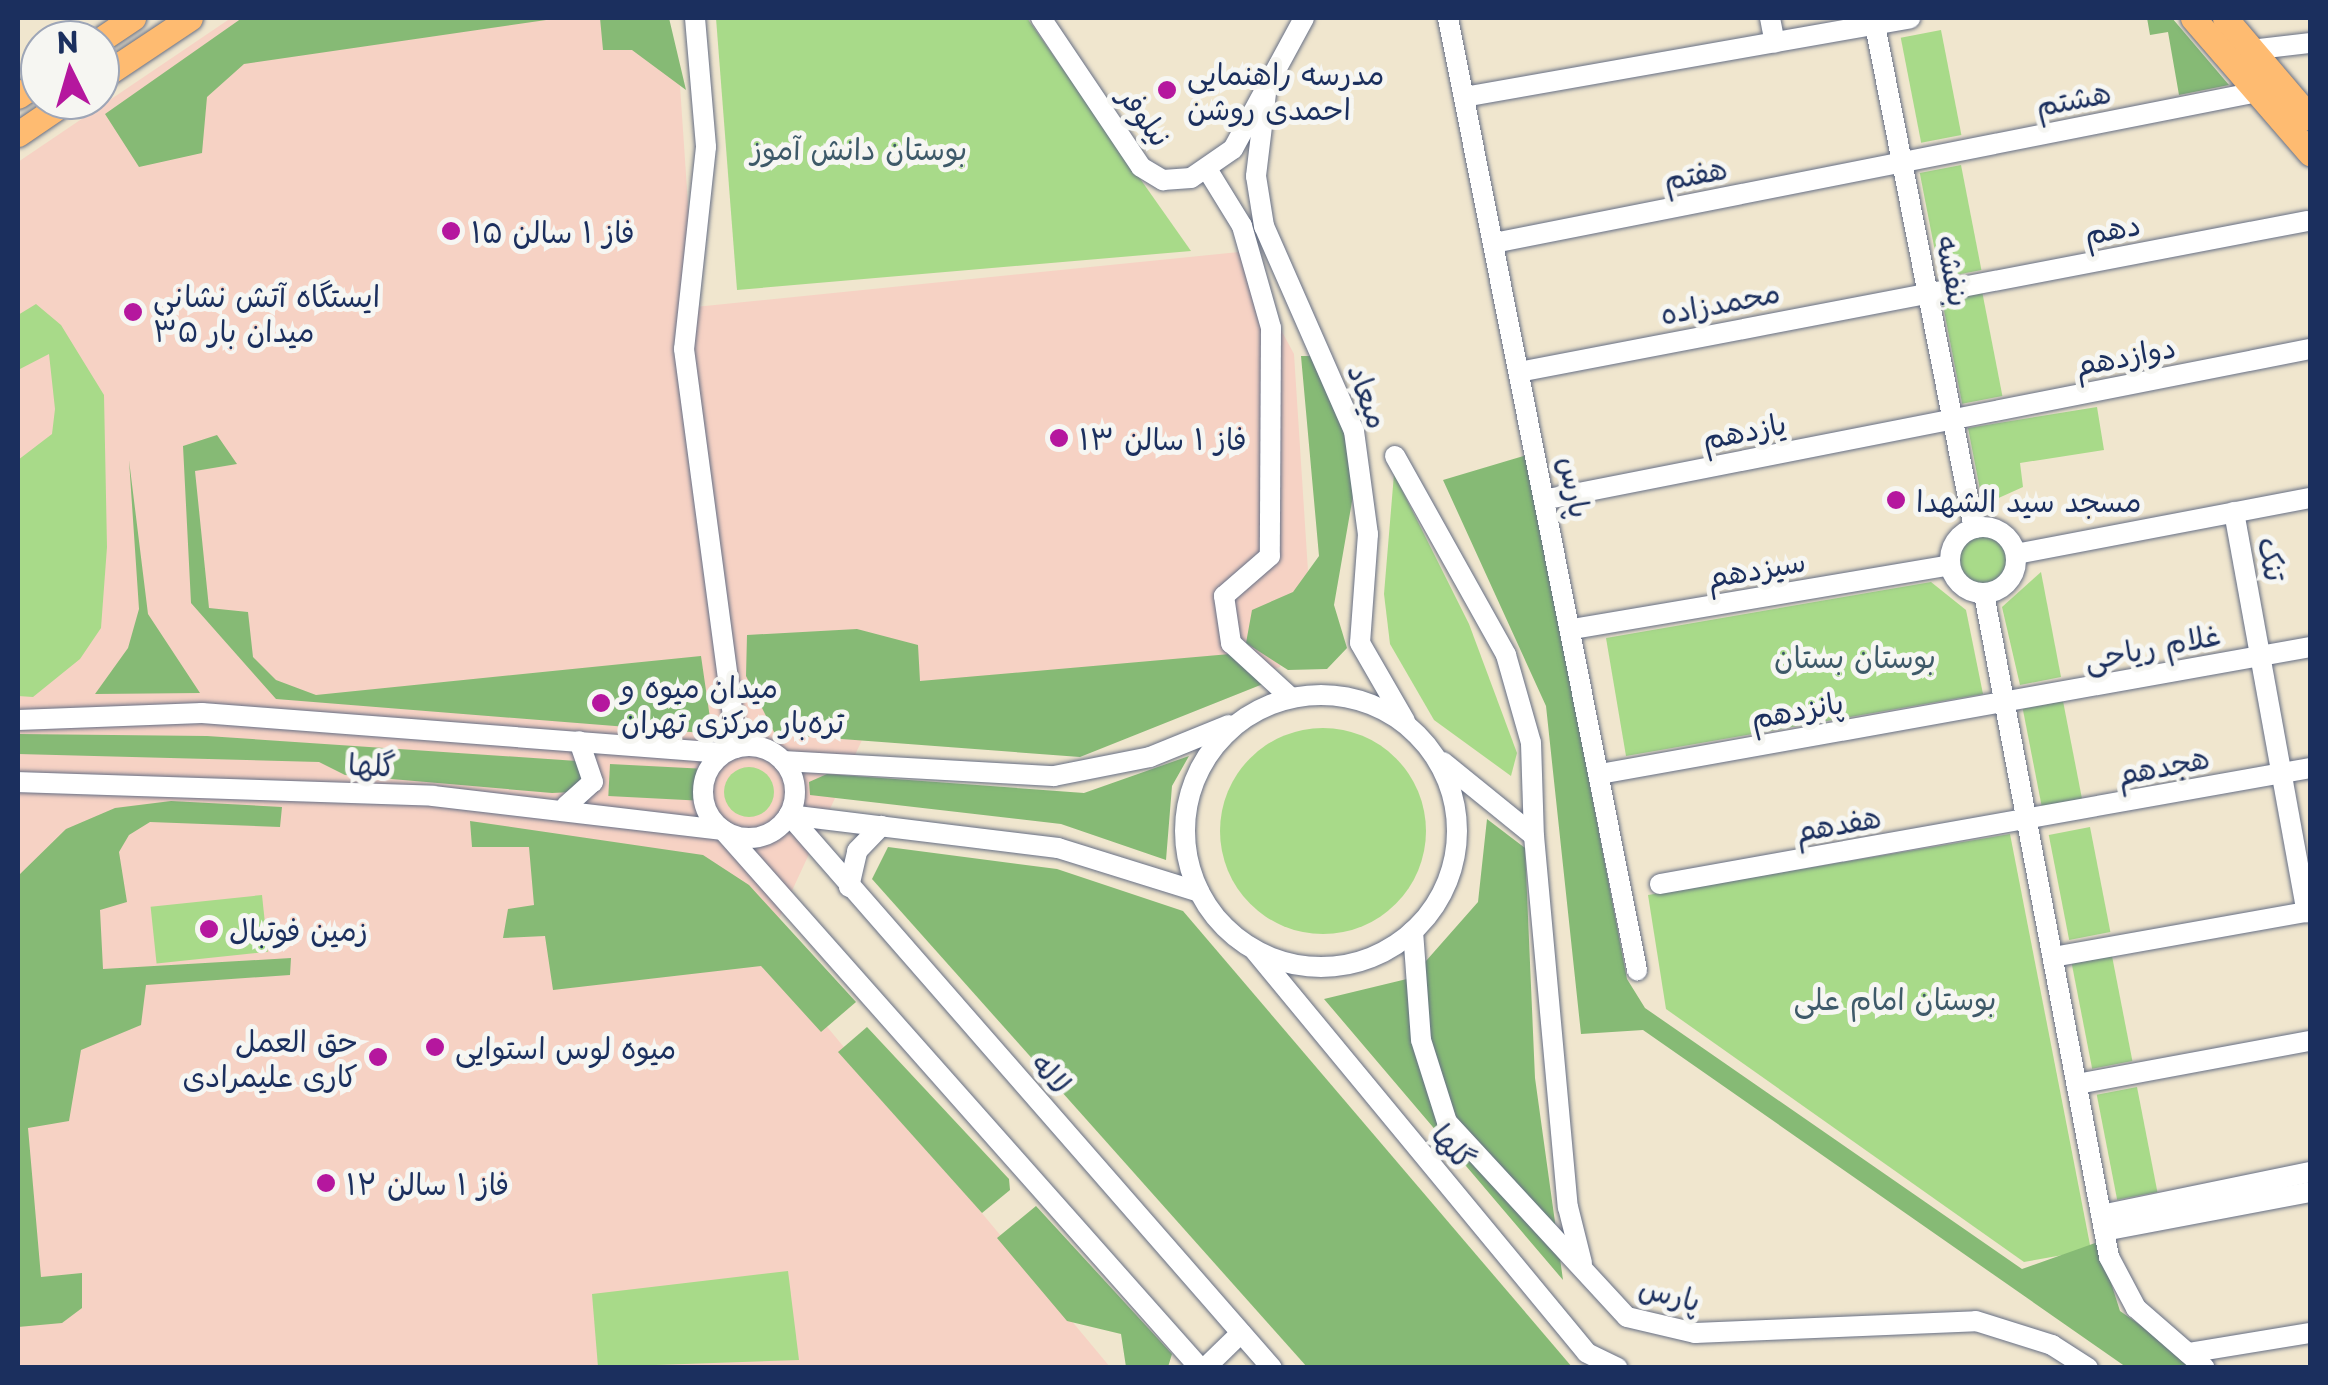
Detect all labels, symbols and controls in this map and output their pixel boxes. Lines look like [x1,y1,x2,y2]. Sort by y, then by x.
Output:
text: N [55,19,80,64]
north arrow [20,20,120,120]
place label: مدرسه راهنمایی احمدی روشن [1187,55,1384,126]
street label: هشتم [2032,73,2114,123]
street label: نیلوفر [1112,79,1180,153]
marker: مدرسه راهنمایی احمدی روشن [1156,79,1178,101]
park label: بوستان دانش آموز [751,130,967,166]
street label: هفتم [1660,149,1730,197]
street label: دهم [2081,205,2143,251]
place label: فاز ۱ سالن ۱۵ [471,213,635,249]
marker: فاز ۱ سالن ۱۵ [440,220,462,242]
street label: بنفشه [1930,232,1978,310]
street label: محمدزاده [1657,273,1783,331]
place label: ایستگاه آتش نشانی ۳۵ میدان بار [153,277,380,348]
marker: ایستگاه آتش نشانی ۳۵ میدان بار [122,301,144,323]
street label: دوازدهم [2071,328,2179,382]
street label: میعاد [1341,359,1397,433]
street label: یازدهم [1699,404,1789,456]
place label: فاز ۱ سالن ۱۳ [1079,420,1247,456]
marker: فاز ۱ سالن ۱۳ [1048,427,1070,449]
street label: پارس [1552,453,1600,521]
place label: مسجد سید الشهدا [1916,482,2141,518]
marker: مسجد سید الشهدا [1885,489,1907,511]
street label: تنک [2251,534,2295,584]
street label: سیزدهم [1704,542,1808,594]
street label: غلام ریاحی [2081,615,2223,677]
park label: بوستان بستان [1774,638,1936,674]
place label: میدان میوه و تره‌بار مرکزی تهران [621,668,844,738]
street label: پانزدهم [1748,683,1846,735]
marker: میدان میوه و تره‌بار مرکزی تهران [590,692,612,714]
street label: هجدهم [2114,738,2212,792]
street label: گلها [347,745,397,783]
street label: هفدهم [1792,798,1884,848]
place label: زمین فوتبال [229,911,368,947]
marker: زمین فوتبال [198,918,220,940]
park label: بوستان امام علی [1793,980,1997,1016]
place label: حق العمل کاری علیمرادی [182,1022,358,1092]
place label: میوه لوس استوایی [455,1029,676,1065]
marker: میوه لوس استوایی [424,1036,446,1058]
street label: لاله [1025,1045,1079,1101]
marker: حق العمل کاری علیمرادی [367,1046,389,1068]
street label: گلها [1425,1116,1483,1176]
place label: فاز ۱ سالن ۱۲ [346,1165,509,1201]
marker: فاز ۱ سالن ۱۲ [315,1172,337,1194]
street label: پارس [1636,1268,1704,1318]

